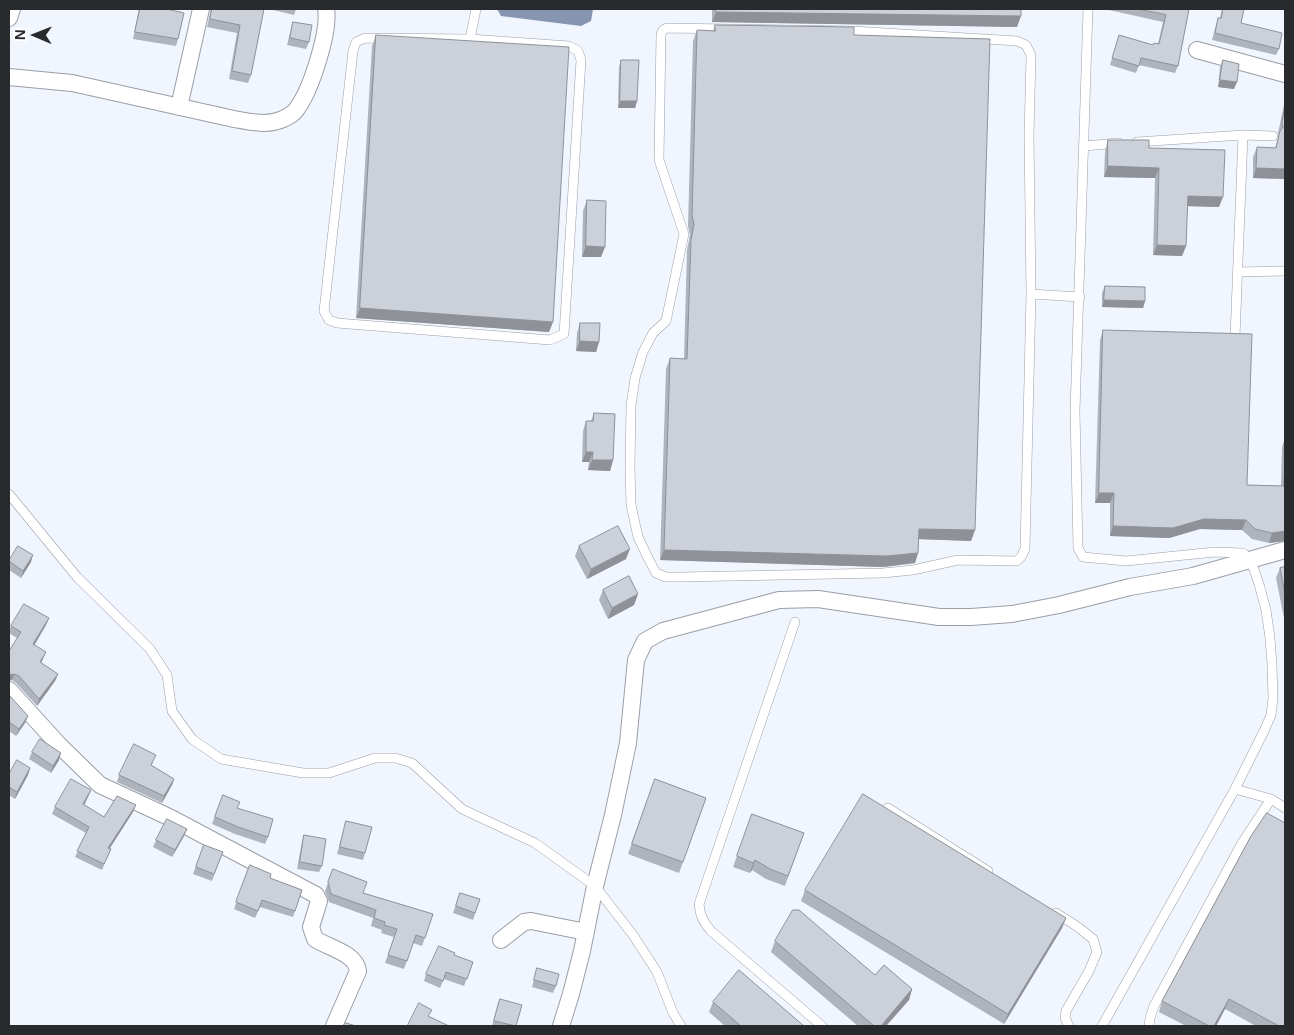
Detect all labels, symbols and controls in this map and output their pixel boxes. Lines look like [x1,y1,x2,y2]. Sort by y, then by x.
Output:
north arrow [10,10,60,60]
text: N [10,29,29,41]

